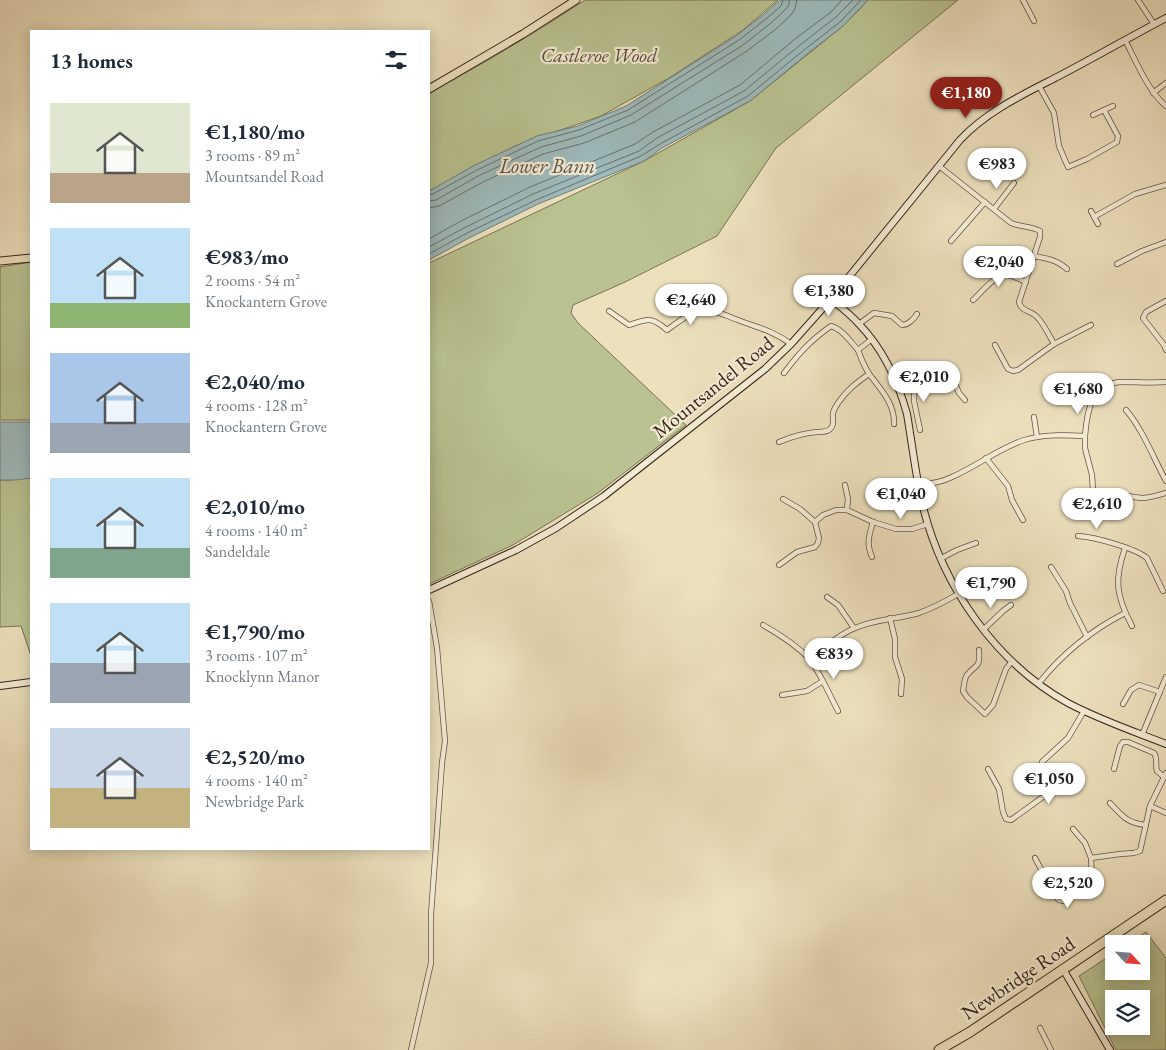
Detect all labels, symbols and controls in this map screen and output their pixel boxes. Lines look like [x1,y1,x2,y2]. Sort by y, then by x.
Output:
park label: Castleroe Wood [541,42,658,68]
icon: filters [382,46,410,74]
text: 13 homes [50,47,133,74]
pin: €1,180 [925,76,1007,119]
text: €1,180 [941,82,991,103]
text: €1,180/mo [205,118,305,145]
icon: home [90,123,150,183]
text: 3 rooms · 89 m² [205,145,300,166]
pin: €983 [967,148,1027,190]
water label: Lower Bann [498,152,595,179]
text: €983 [978,153,1016,174]
text: Mountsandel Road [205,166,324,187]
text: €983/mo [205,243,289,270]
pin: €2,040 [958,246,1040,288]
icon: home [90,248,150,308]
text: €2,040 [974,251,1024,272]
text: 2 rooms · 54 m² [205,270,300,291]
pin: €1,380 [788,274,870,317]
text: €1,380 [804,280,854,301]
pin: €2,640 [650,284,732,326]
text: €2,640 [666,289,716,310]
text: Knockantern Grove [205,291,327,312]
street label: Mountsandel Road [647,330,780,444]
pin: €2,010 [883,360,965,403]
text: €2,010 [899,366,949,387]
text: €2,040/mo [205,368,305,395]
pin: €1,680 [1037,372,1119,415]
icon: home [90,373,150,433]
text: €1,680 [1053,378,1103,399]
text: 4 rooms · 128 m² [205,395,308,416]
text: Knockantern Grove [205,416,327,437]
pin: €1,040 [860,478,942,520]
text: €1,040 [876,483,926,504]
pin: €2,610 [1056,488,1138,530]
text: €2,010/mo [205,493,305,520]
text: €2,610 [1072,493,1122,514]
icon: home [90,498,150,558]
text: 4 rooms · 140 m² [205,520,308,541]
text: Sandeldale [205,541,270,562]
pin: €1,790 [950,566,1032,609]
text: €1,790 [966,572,1016,593]
text: €1,790/mo [205,618,305,645]
icon: home [90,623,150,683]
pin: €839 [804,638,864,680]
text: €839 [815,643,853,664]
text: 3 rooms · 107 m² [205,645,308,666]
text: Knocklynn Manor [205,666,319,687]
text: €2,520/mo [205,743,305,770]
icon: home [90,748,150,808]
pin: €1,050 [1008,762,1090,805]
text: €1,050 [1024,768,1074,789]
text: 4 rooms · 140 m² [205,770,308,791]
text: Newbridge Park [205,791,304,812]
pin: €2,520 [1027,866,1109,909]
text: €2,520 [1043,872,1093,893]
street label: Newbridge Road [956,930,1081,1026]
north arrow [1105,935,1150,980]
map controls [1105,935,1150,1035]
button: layers [1105,990,1150,1035]

